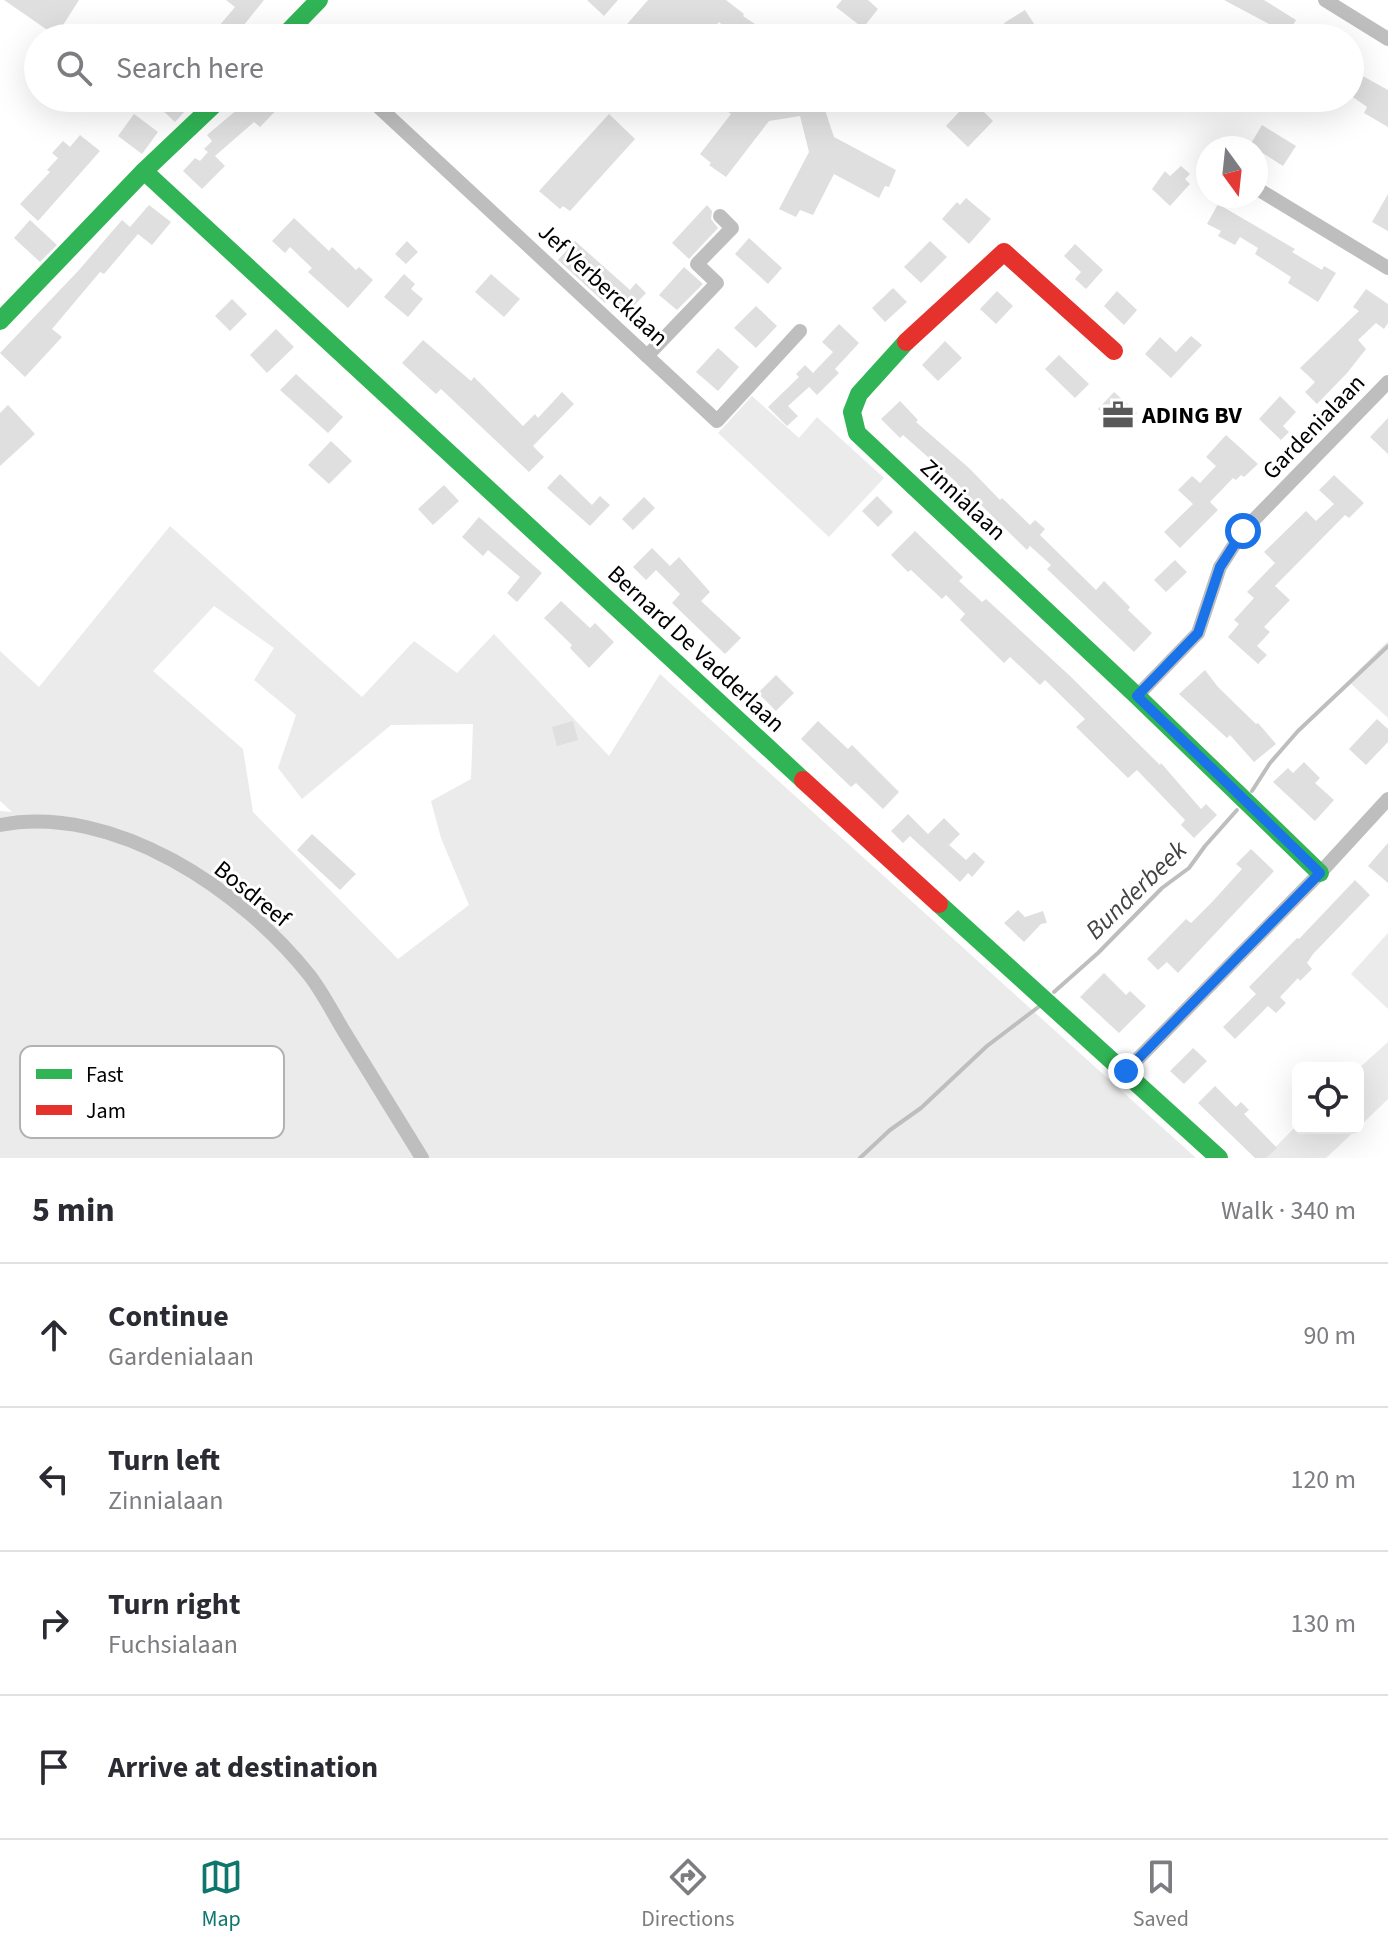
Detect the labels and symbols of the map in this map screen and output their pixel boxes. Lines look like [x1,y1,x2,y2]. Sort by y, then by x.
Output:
north arrow [1196,136,1268,208]
street label: Jef Verbercklaan [530,215,676,355]
street label: Gardenialaan [1255,366,1373,488]
office icon: ADING BV [1101,398,1135,432]
place label: ADING BV [1141,398,1242,433]
street label: Zinnialaan [912,451,1014,549]
route start [1225,513,1261,549]
street label: Bernard De Vadderlaan [599,557,793,741]
water label: Bunderbeek [1077,832,1196,948]
street label: Bosdreef [206,852,298,936]
legend [20,1046,284,1138]
route end [1108,1053,1144,1089]
text: Fast [86,1059,124,1091]
text: Jam [86,1095,126,1127]

